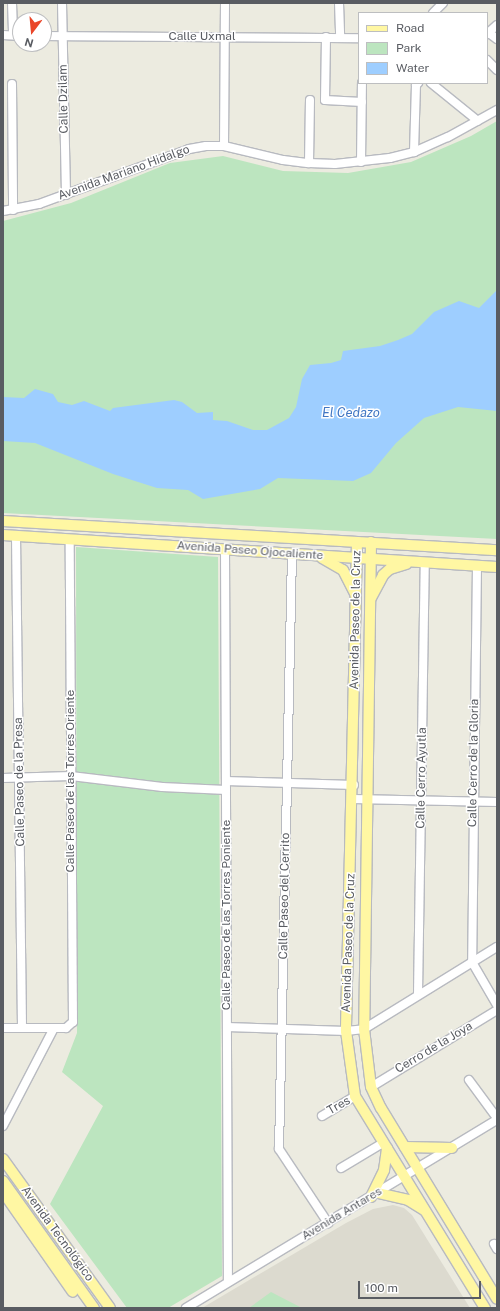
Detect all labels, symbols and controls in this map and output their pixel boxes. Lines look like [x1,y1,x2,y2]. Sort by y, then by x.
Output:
north arrow [12,12,52,52]
legend [358,12,488,84]
text: Road [396,21,424,35]
street label: Calle Uxmal [168,30,236,44]
text: N [23,36,35,50]
text: Park [396,41,422,55]
text: Water [396,61,429,75]
street label: Calle Dzilam [56,64,72,134]
street label: Avenida Mariano Hidalgo [56,142,192,204]
water label: El Cedazo [322,405,380,421]
street label: Avenida Paseo Ojocaliente [176,539,324,563]
street label: Avenida Paseo de la Cruz [348,550,364,690]
street label: Calle Paseo de las Torres Oriente [64,689,78,873]
street label: Calle Cerro de la Gloria [466,699,482,827]
street label: Calle Paseo de la Presa [12,717,28,847]
street label: Calle Cerro Ayutla [414,727,430,829]
street label: Calle Paseo de las Torres Poniente [220,819,234,1011]
street label: Calle Paseo del Cerrito [277,832,293,960]
street label: Avenida Paseo de la Cruz [339,873,359,1013]
street label: Cerro de la Joya [392,1019,476,1077]
street label: Tres [325,1094,353,1118]
street label: Avenida Tecnológico [18,1184,96,1284]
street label: Avenida Antares [299,1184,385,1244]
scale bar [360,1273,483,1299]
text: 100 m [365,1281,398,1295]

